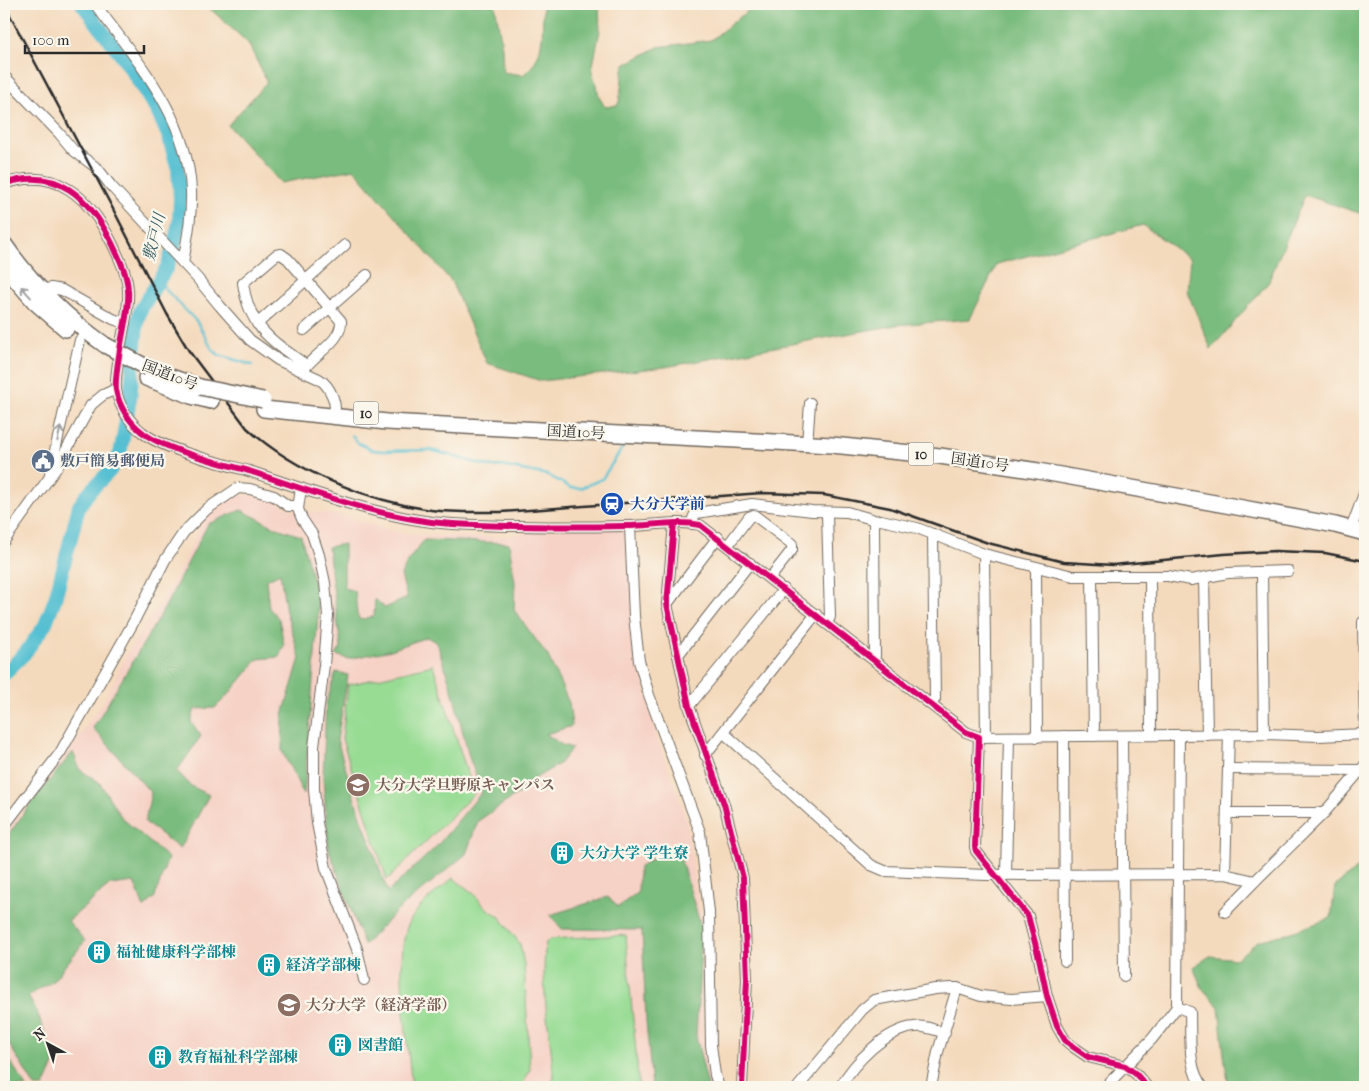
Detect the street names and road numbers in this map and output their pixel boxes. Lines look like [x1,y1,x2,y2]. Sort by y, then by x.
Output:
street label: 国道10号 [139,356,201,394]
road number: 10 [354,402,378,424]
street label: 国道10号 [546,421,606,443]
road number: 10 [908,442,934,466]
street label: 国道10号 [950,449,1010,475]

